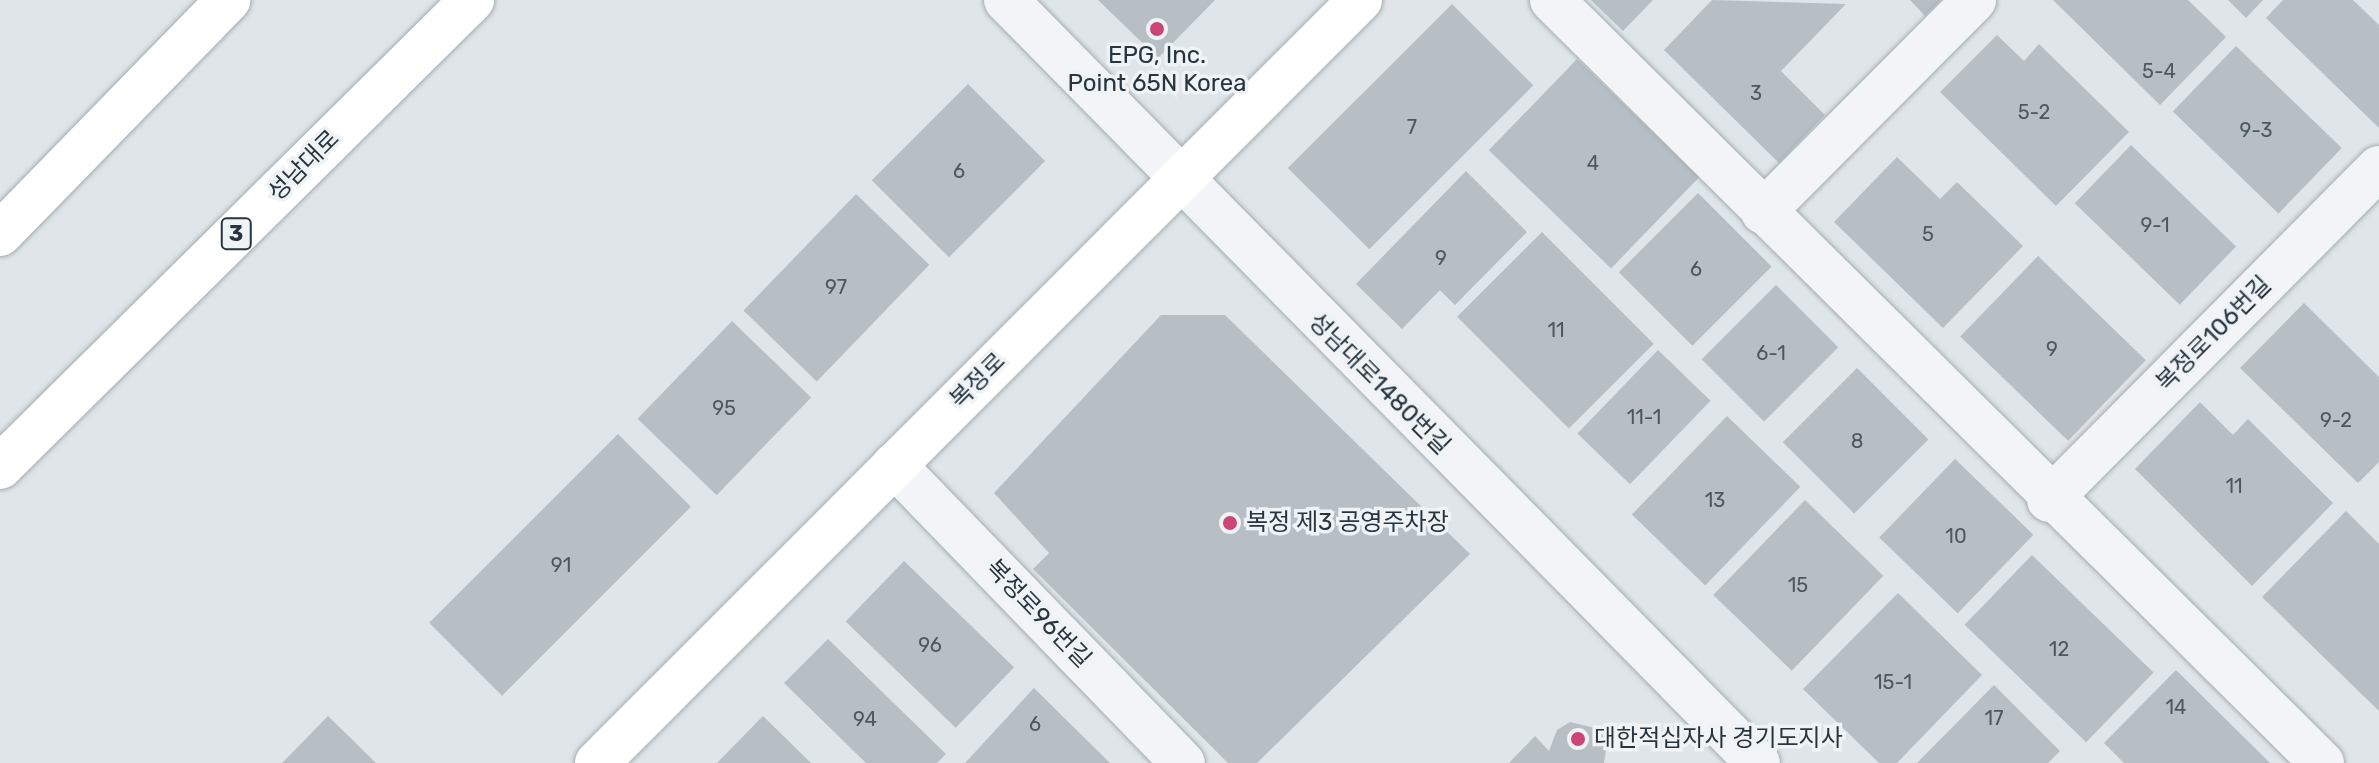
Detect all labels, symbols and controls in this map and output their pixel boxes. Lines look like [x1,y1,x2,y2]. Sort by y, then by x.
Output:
marker: EPG, Inc. Point 65N Korea [1148,20,1166,38]
place label: EPG, Inc. Point 65N Korea [1068,42,1246,98]
house number: 5-4 [2142,59,2176,83]
house number: 3 [1750,81,1762,105]
house number: 5-2 [2018,100,2050,124]
house number: 7 [1407,115,1417,139]
house number: 9-3 [2240,118,2272,142]
street label: 성남대로 [263,125,345,207]
house number: 4 [1587,151,1599,175]
house number: 6 [953,159,965,183]
house number: 9-1 [2140,213,2170,237]
road number: 3 [220,216,252,252]
house number: 5 [1922,222,1934,246]
house number: 9 [1435,246,1447,270]
house number: 6 [1690,257,1702,281]
street label: 복정로106번길 [2151,271,2277,397]
house number: 97 [825,275,847,299]
street label: 성남대로1480번길 [1302,307,1456,461]
house number: 11 [1547,318,1565,342]
house number: 9 [2046,337,2058,361]
house number: 6-1 [1756,341,1786,365]
street label: 복정로 [944,347,1012,415]
house number: 95 [712,396,736,420]
house number: 11-1 [1627,405,1661,429]
house number: 9-2 [2320,408,2352,432]
house number: 8 [1851,429,1863,453]
house number: 11 [2225,474,2243,498]
house number: 13 [1705,488,1725,512]
place label: 복정 제3 공영주차장 [1246,509,1449,537]
marker: 복정 제3 공영주차장 [1221,514,1239,532]
house number: 10 [1945,524,1967,548]
house number: 91 [551,553,571,577]
street label: 복정로96번길 [979,554,1097,674]
house number: 15 [1788,573,1808,597]
house number: 96 [918,633,942,657]
house number: 12 [2049,637,2069,661]
house number: 15-1 [1874,670,1912,694]
house number: 14 [2166,695,2186,719]
house number: 17 [1985,706,2003,730]
house number: 94 [853,707,877,731]
house number: 6 [1029,712,1041,736]
place label: 대한적십자사 경기도지사 [1594,725,1843,753]
marker: 대한적십자사 경기도지사 [1569,730,1587,748]

